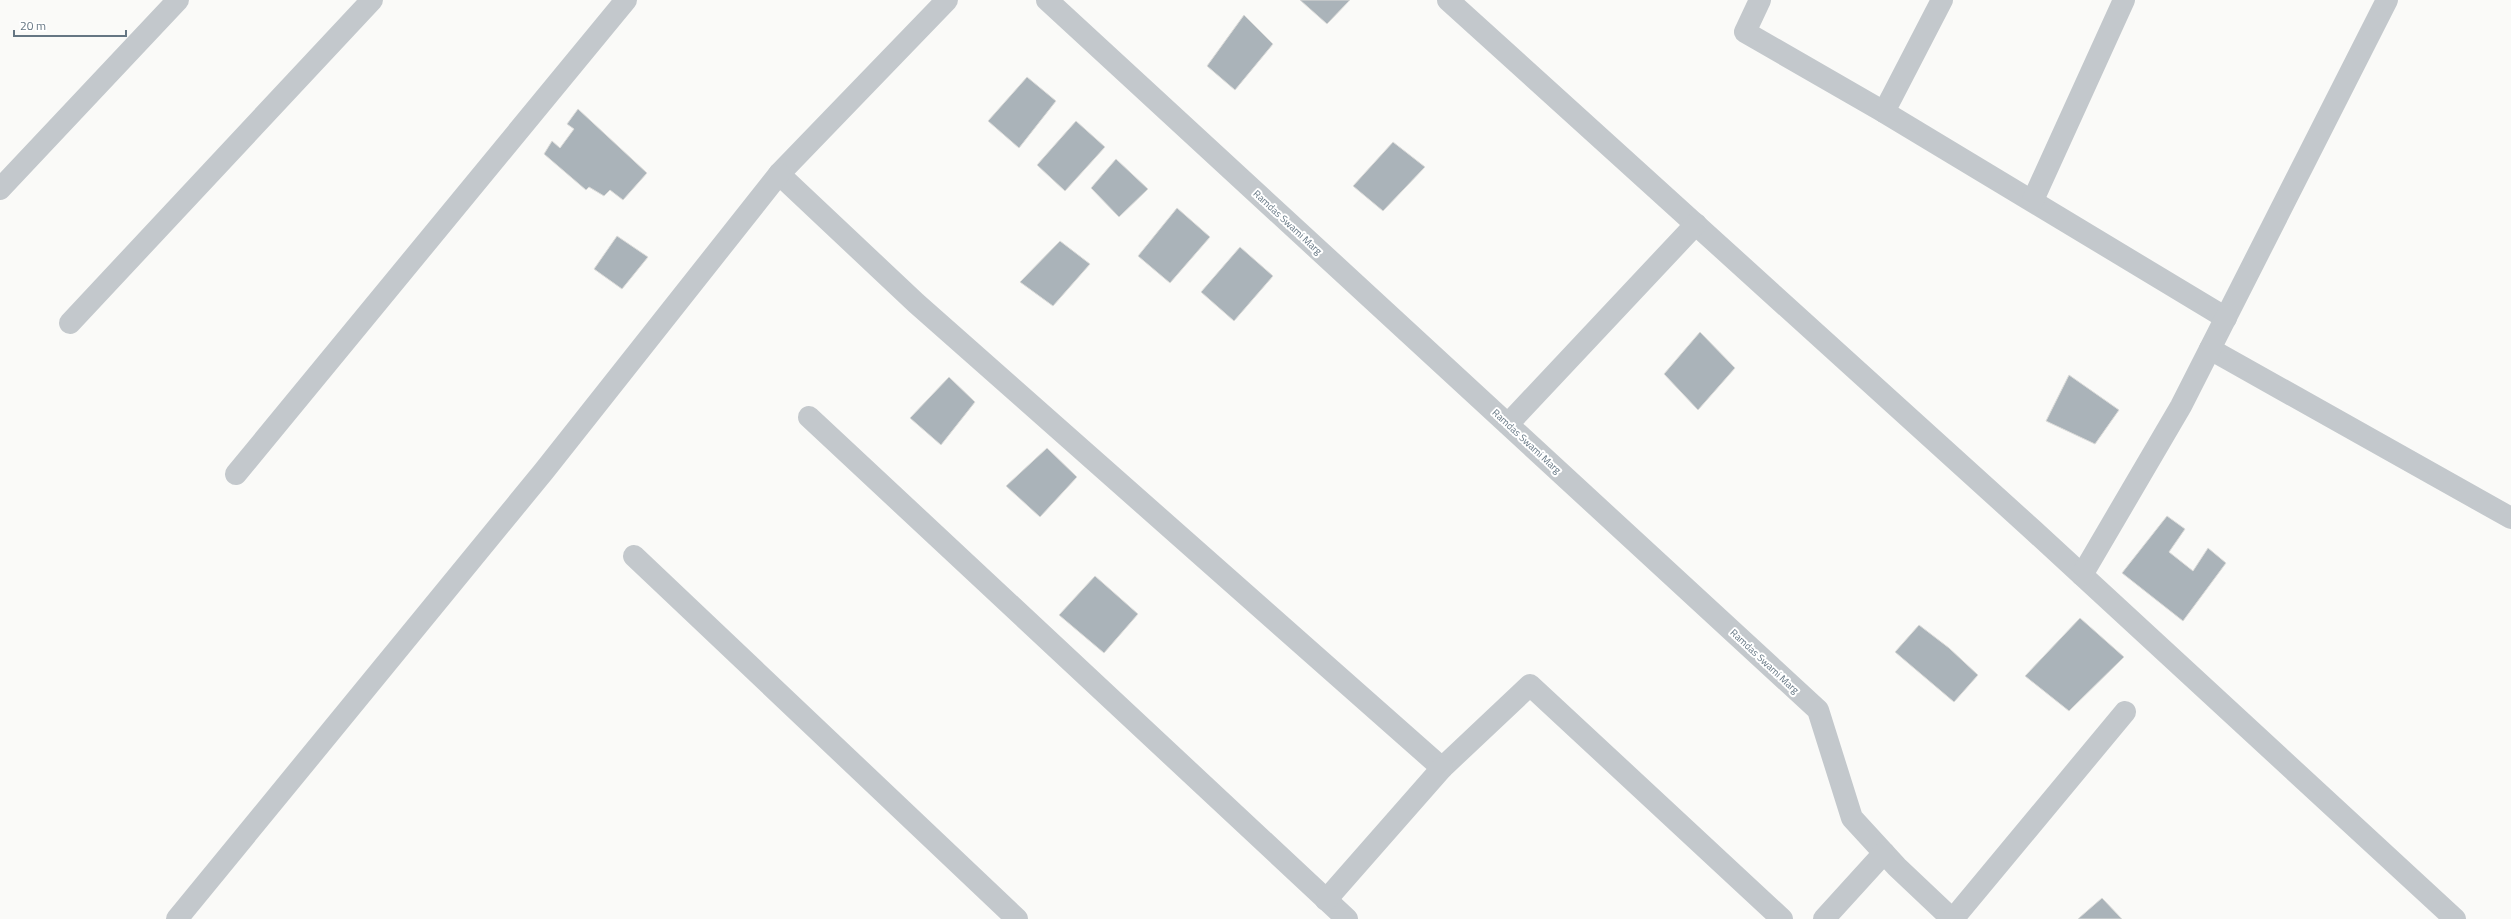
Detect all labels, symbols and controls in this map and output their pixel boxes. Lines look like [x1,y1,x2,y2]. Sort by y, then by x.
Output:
scale bar [14,12,126,38]
text: 20 m [20,16,46,35]
street label: Ramdas Swami Marg [1250,186,1325,258]
street label: Ramdas Swami Marg [1489,405,1564,477]
street label: Ramdas Swami Marg [1727,625,1802,697]

